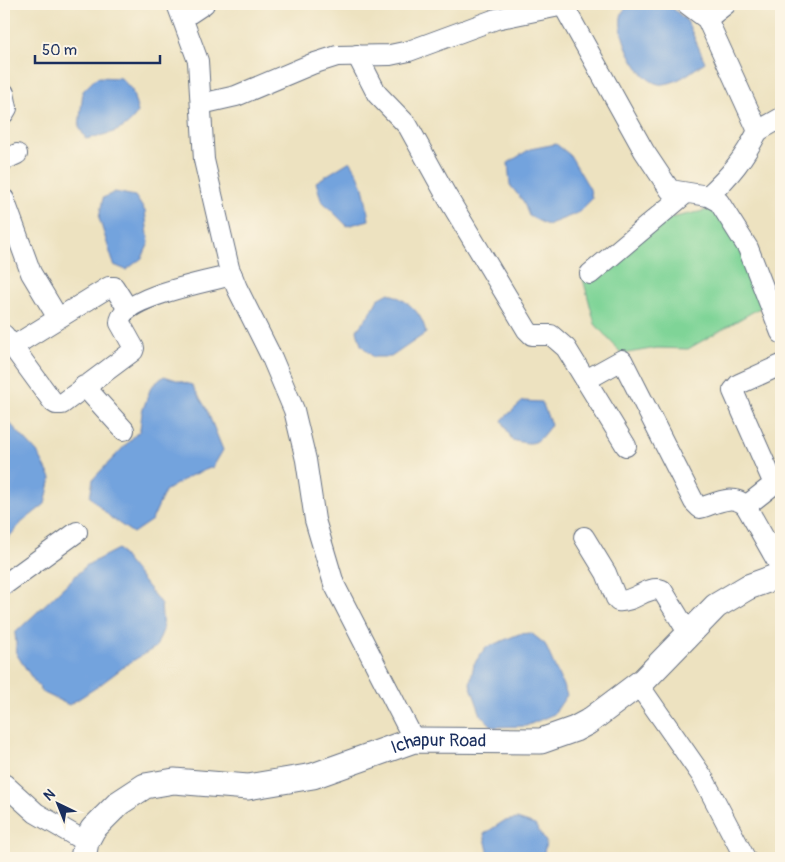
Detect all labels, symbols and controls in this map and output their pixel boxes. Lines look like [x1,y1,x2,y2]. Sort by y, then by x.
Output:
scale bar [35,32,160,64]
text: 50 m [42,41,77,60]
street label: Ichapur Road [388,729,486,759]
north arrow [32,780,82,830]
text: N [40,785,59,804]

